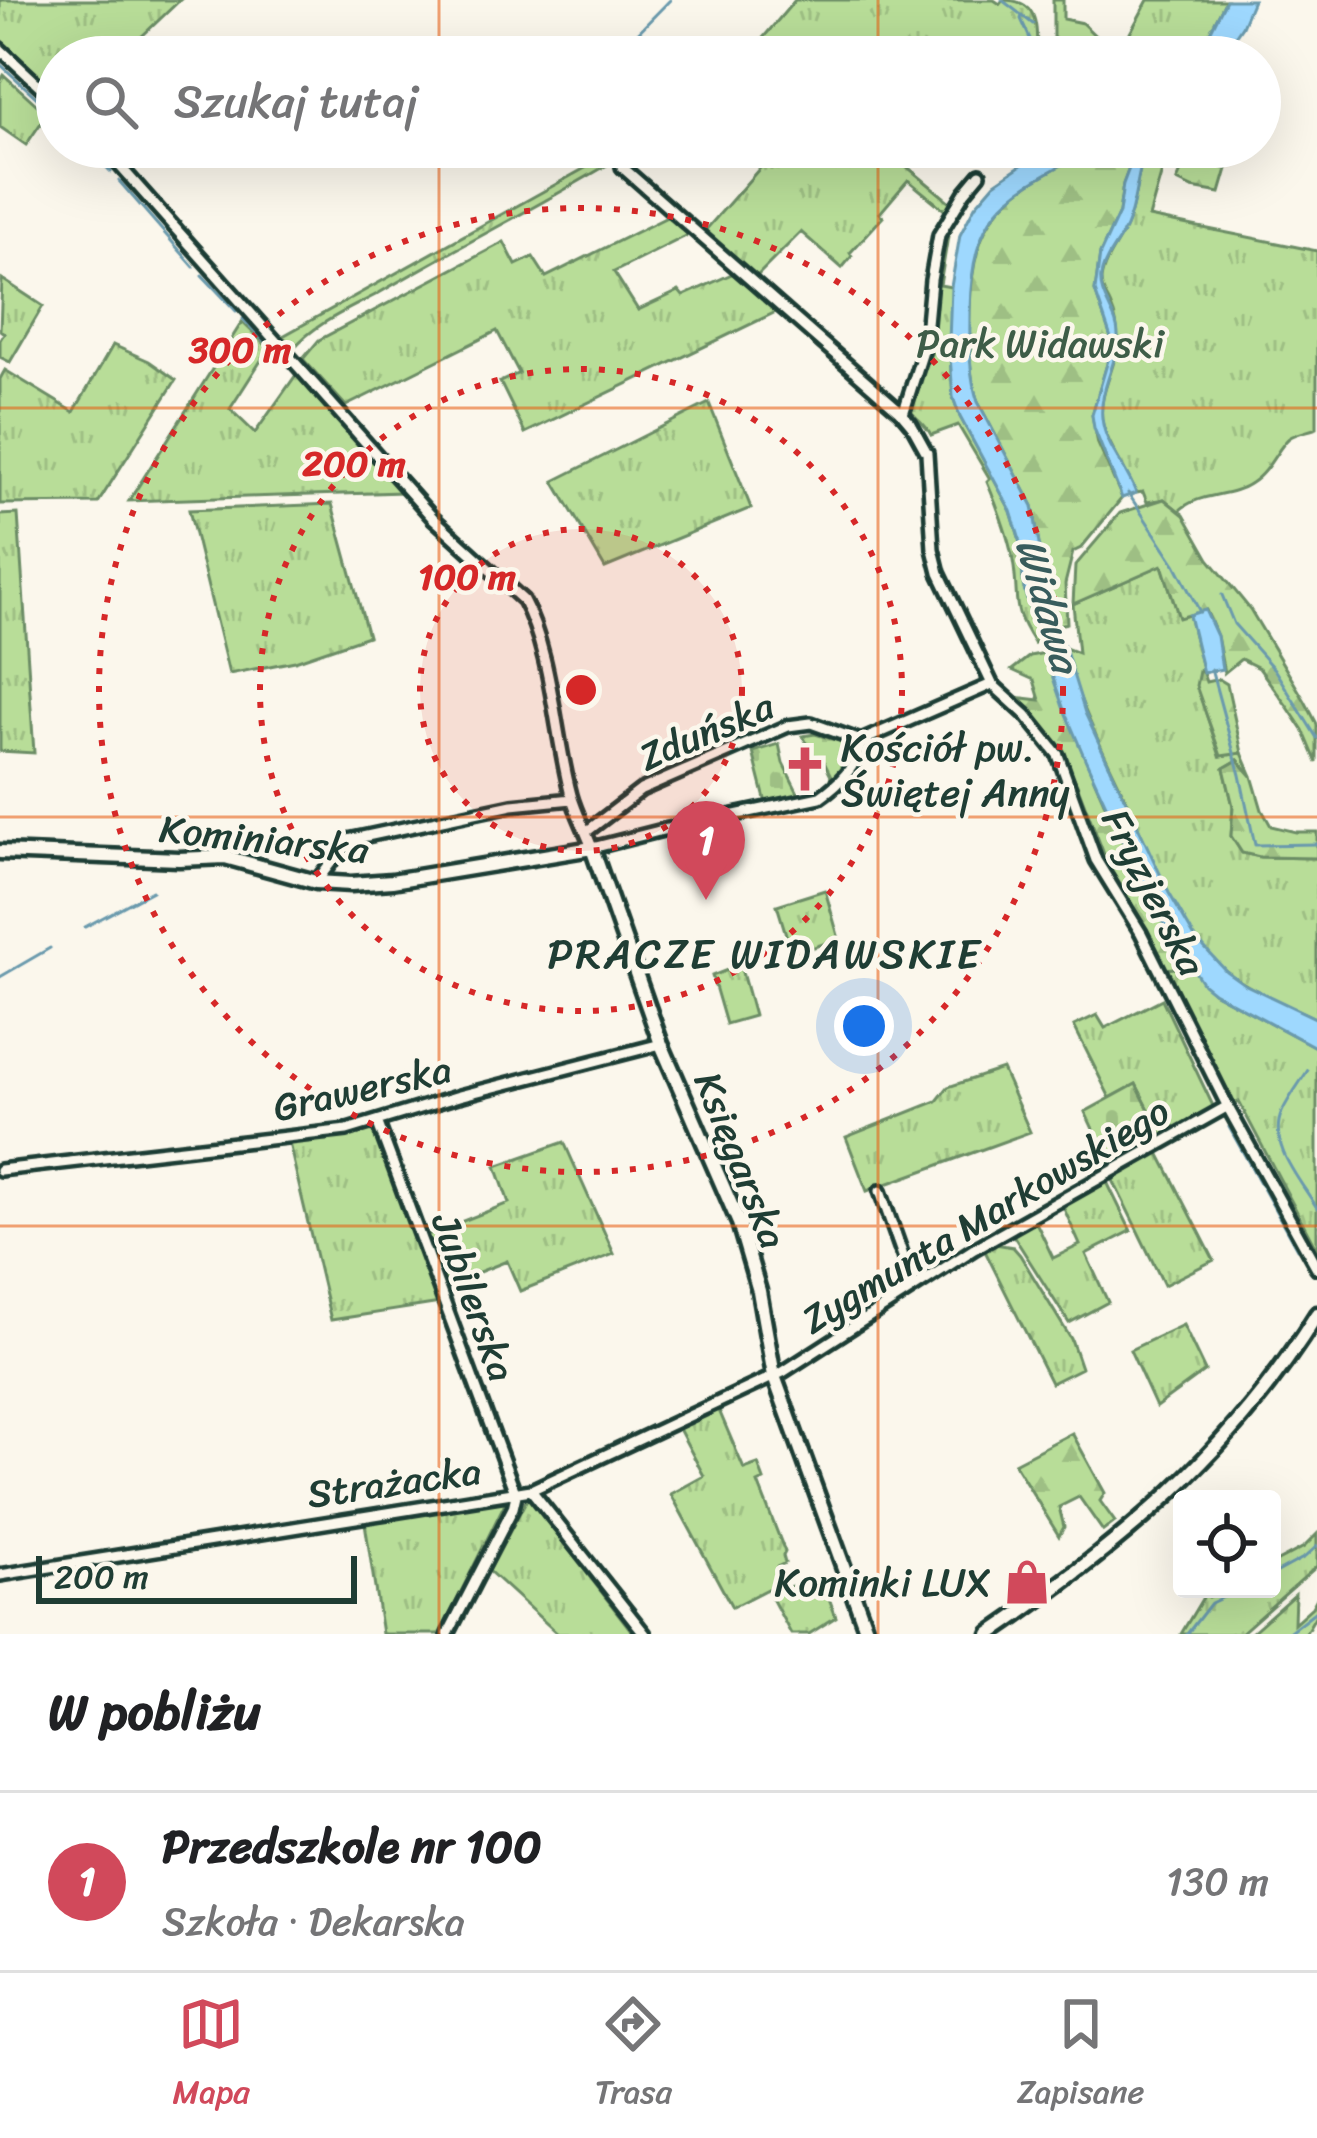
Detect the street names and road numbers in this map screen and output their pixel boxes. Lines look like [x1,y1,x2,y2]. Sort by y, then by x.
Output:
street label: Zduńska [627,671,785,790]
street label: Kominiarska [156,794,372,884]
street label: Fryzjerska [1082,796,1226,989]
street label: Grawerska [266,1034,458,1142]
street label: Księgarska [674,1061,808,1260]
street label: Zygmunta Markowskiego [787,1077,1183,1353]
street label: Jubilerska [411,1201,536,1391]
street label: Strażacka [303,1436,486,1528]

